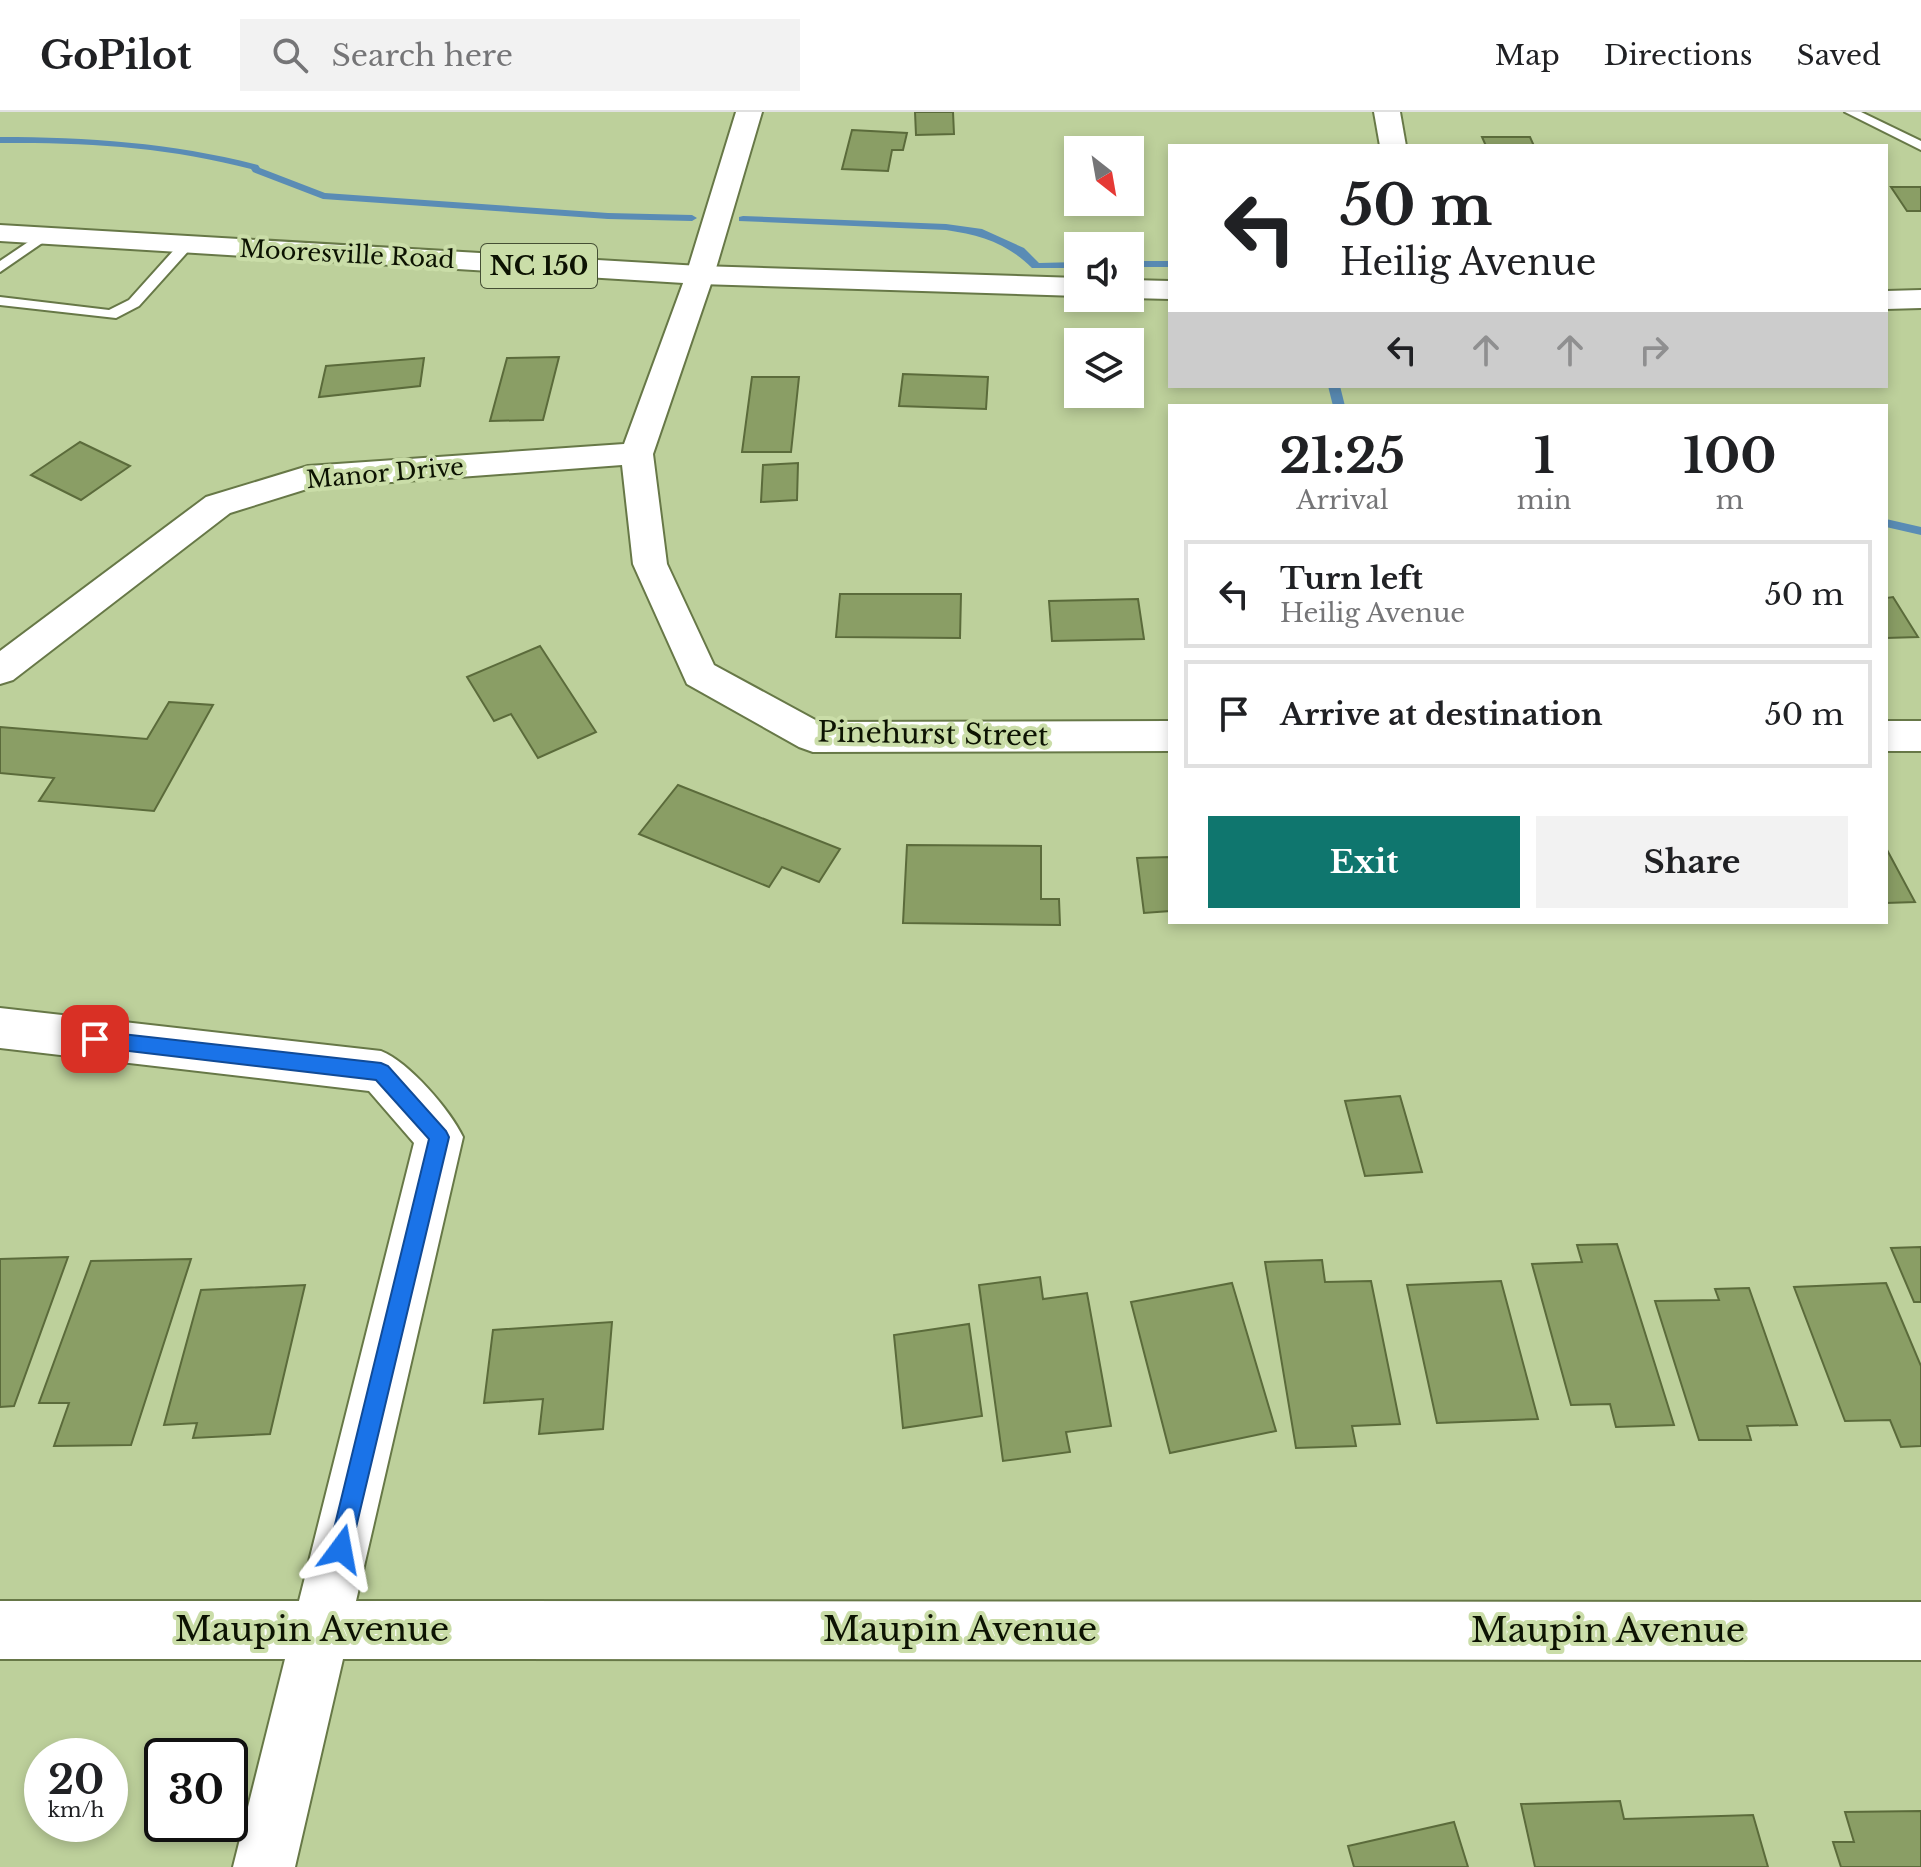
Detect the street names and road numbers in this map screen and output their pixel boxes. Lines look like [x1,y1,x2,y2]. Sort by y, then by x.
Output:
street label: Mooresville Road [239,234,455,274]
road number: NC 150 [481,244,597,288]
street label: Manor Drive [305,452,465,494]
street label: Pinehurst Street [817,714,1049,754]
street label: Maupin Avenue [175,1608,449,1650]
street label: Maupin Avenue [823,1608,1097,1650]
street label: Maupin Avenue [1471,1609,1745,1651]

